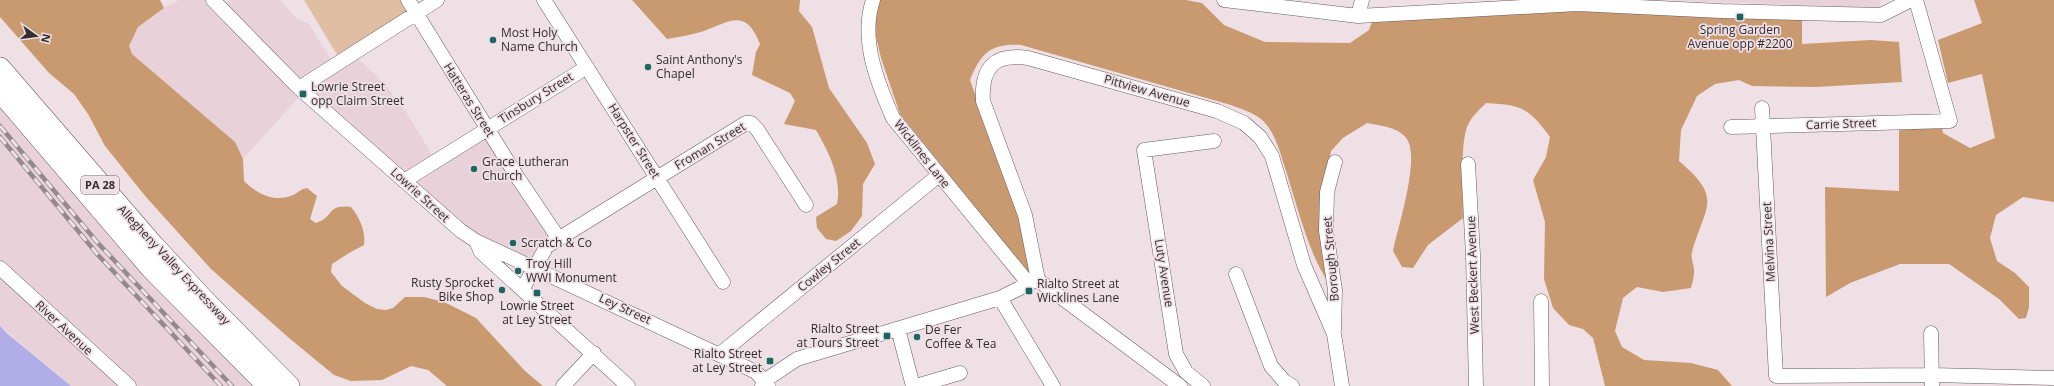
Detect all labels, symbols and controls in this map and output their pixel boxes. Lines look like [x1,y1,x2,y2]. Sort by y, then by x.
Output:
marker: Spring Garden Avenue opp #2200 [1735,12,1745,22]
north arrow [16,16,56,56]
place label: Spring Garden Avenue opp #2200 [1687,21,1793,52]
place label: Most Holy Name Church [501,24,578,55]
text: N [38,32,55,45]
marker: Most Holy Name Church [488,35,498,45]
place label: Saint Anthony's Chapel [656,51,743,82]
street label: Hatteras Street [440,59,499,140]
marker: Saint Anthony's Chapel [643,62,653,72]
street label: Tinsbury Street [495,68,576,127]
street label: Pittview Avenue [1102,70,1192,111]
place label: Lowrie Street opp Claim Street [311,78,404,109]
marker: Lowrie Street opp Claim Street [298,89,308,99]
street label: Harpster Street [604,100,664,182]
street label: Carrie Street [1805,114,1876,133]
street label: Wicklines Lane [890,116,955,192]
street label: Froman Street [671,118,748,173]
place label: Grace Lutheran Church [482,153,569,184]
street label: Lowrie Street [387,164,454,226]
marker: Grace Lutheran Church [469,164,479,174]
road number: PA 28 [81,176,119,194]
street label: Allegheny Valley Expressway [114,201,235,329]
street label: Melvina Street [1758,202,1779,283]
street label: West Beckert Avenue [1462,215,1483,334]
street label: Borough Street [1318,216,1343,302]
place label: Scratch & Co [521,234,592,251]
street label: Cowley Street [794,234,864,295]
marker: Scratch & Co [508,238,518,248]
street label: Luty Avenue [1151,238,1178,308]
place label: Troy Hill WWI Monument [526,255,617,286]
marker: Troy Hill WWI Monument [513,266,523,276]
place label: Rusty Sprocket Bike Shop [411,274,494,305]
place label: Rialto Street at Wicklines Lane [1037,275,1119,306]
marker: Rusty Sprocket Bike Shop [497,285,507,295]
marker: Rialto Street at Wicklines Lane [1024,286,1034,296]
marker: Lowrie Street at Ley Street [532,288,542,298]
street label: Ley Street [596,289,654,328]
street label: River Avenue [32,297,97,359]
place label: Lowrie Street at Ley Street [500,297,574,328]
place label: Rialto Street at Tours Street [796,320,879,351]
place label: De Fer Coffee & Tea [925,321,996,352]
marker: Rialto Street at Tours Street [882,331,892,341]
marker: De Fer Coffee & Tea [912,332,922,342]
place label: Rialto Street at Ley Street [692,345,762,376]
marker: Rialto Street at Ley Street [765,356,775,366]

